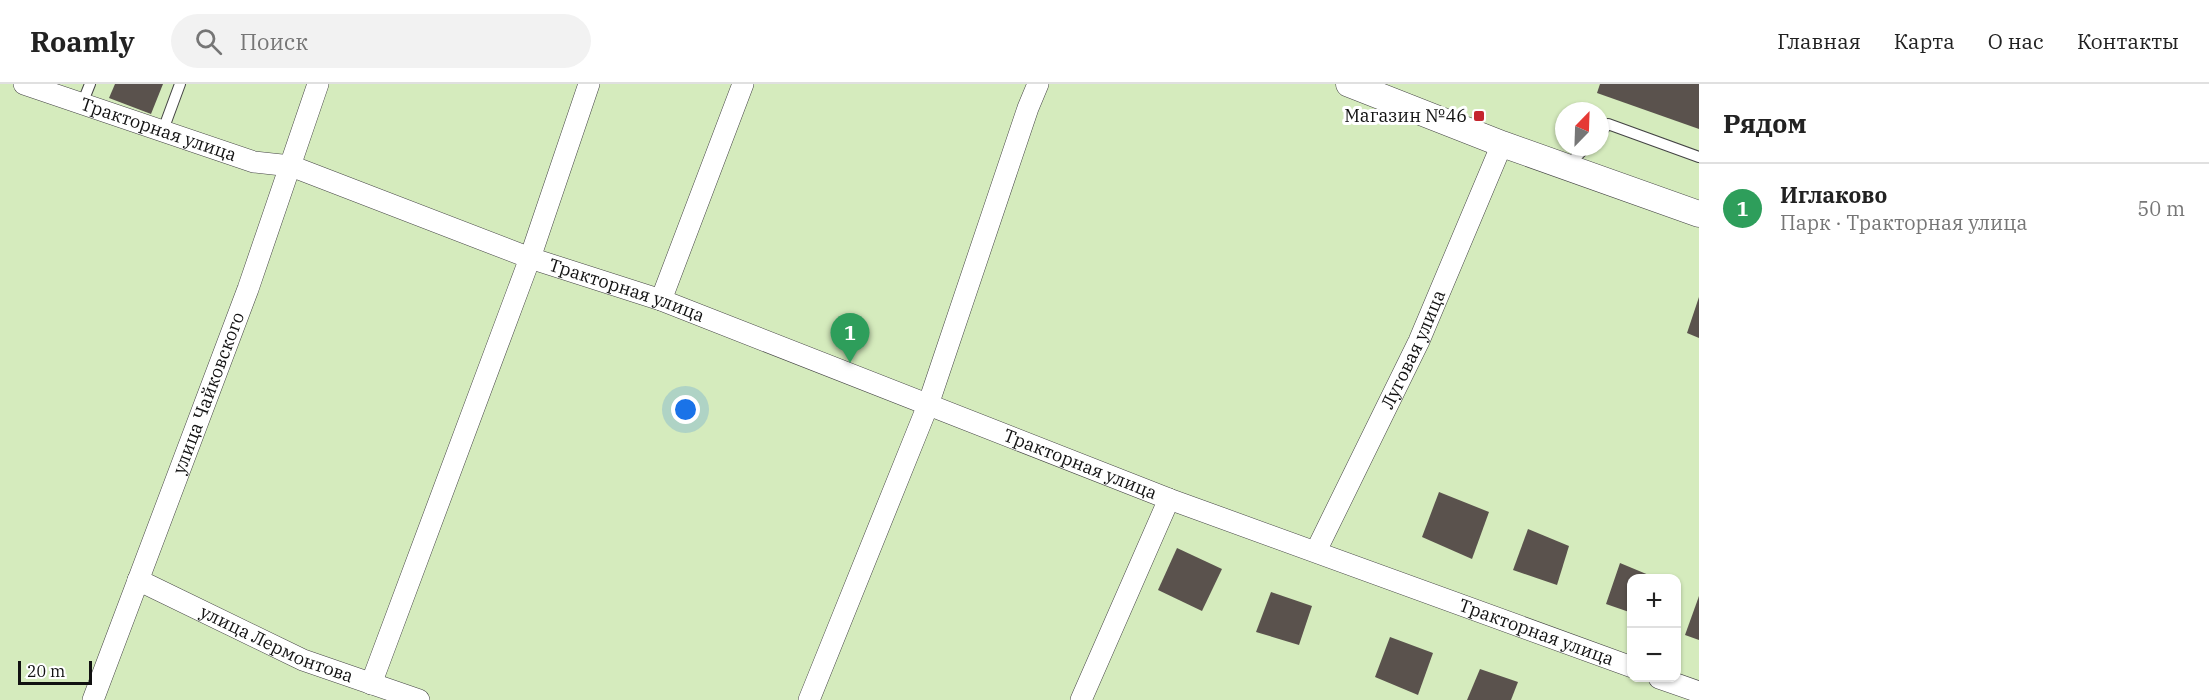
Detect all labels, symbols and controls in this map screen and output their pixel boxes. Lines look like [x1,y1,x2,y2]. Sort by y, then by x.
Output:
search box [171,14,591,68]
text: Roamly [30,23,135,60]
icon: search [192,25,225,58]
text: Поиск [240,27,308,56]
text: Главная [1777,27,1861,55]
text: Карта [1894,27,1955,55]
text: О нас [1988,27,2044,55]
text: Контакты [2077,27,2179,55]
street label: Тракторная улица [78,92,240,166]
north arrow [1555,102,1609,156]
place label: Магазин №46 [1344,104,1467,127]
text: Рядом [1723,106,1807,140]
marker: Магазин №46 [1472,109,1486,123]
text: Иглаково [1780,180,1887,209]
text: 1 [1737,195,1749,222]
text: 50 m [2137,195,2185,222]
text: Парк · Тракторная улица [1780,209,2027,236]
street label: Тракторная улица [546,253,708,327]
street label: Луговая улица [1376,286,1450,413]
street label: улица Чайковского [167,309,249,477]
pin: 1 [830,314,870,363]
your location [671,395,700,424]
street label: Тракторная улица [1000,423,1161,504]
map controls [1627,574,1681,682]
button: + [1627,574,1681,628]
street label: Тракторная улица [1456,593,1617,670]
street label: улица Лермонтова [196,600,357,688]
button: − [1627,628,1681,682]
scale bar [18,658,92,686]
text: 20 m [27,661,65,681]

